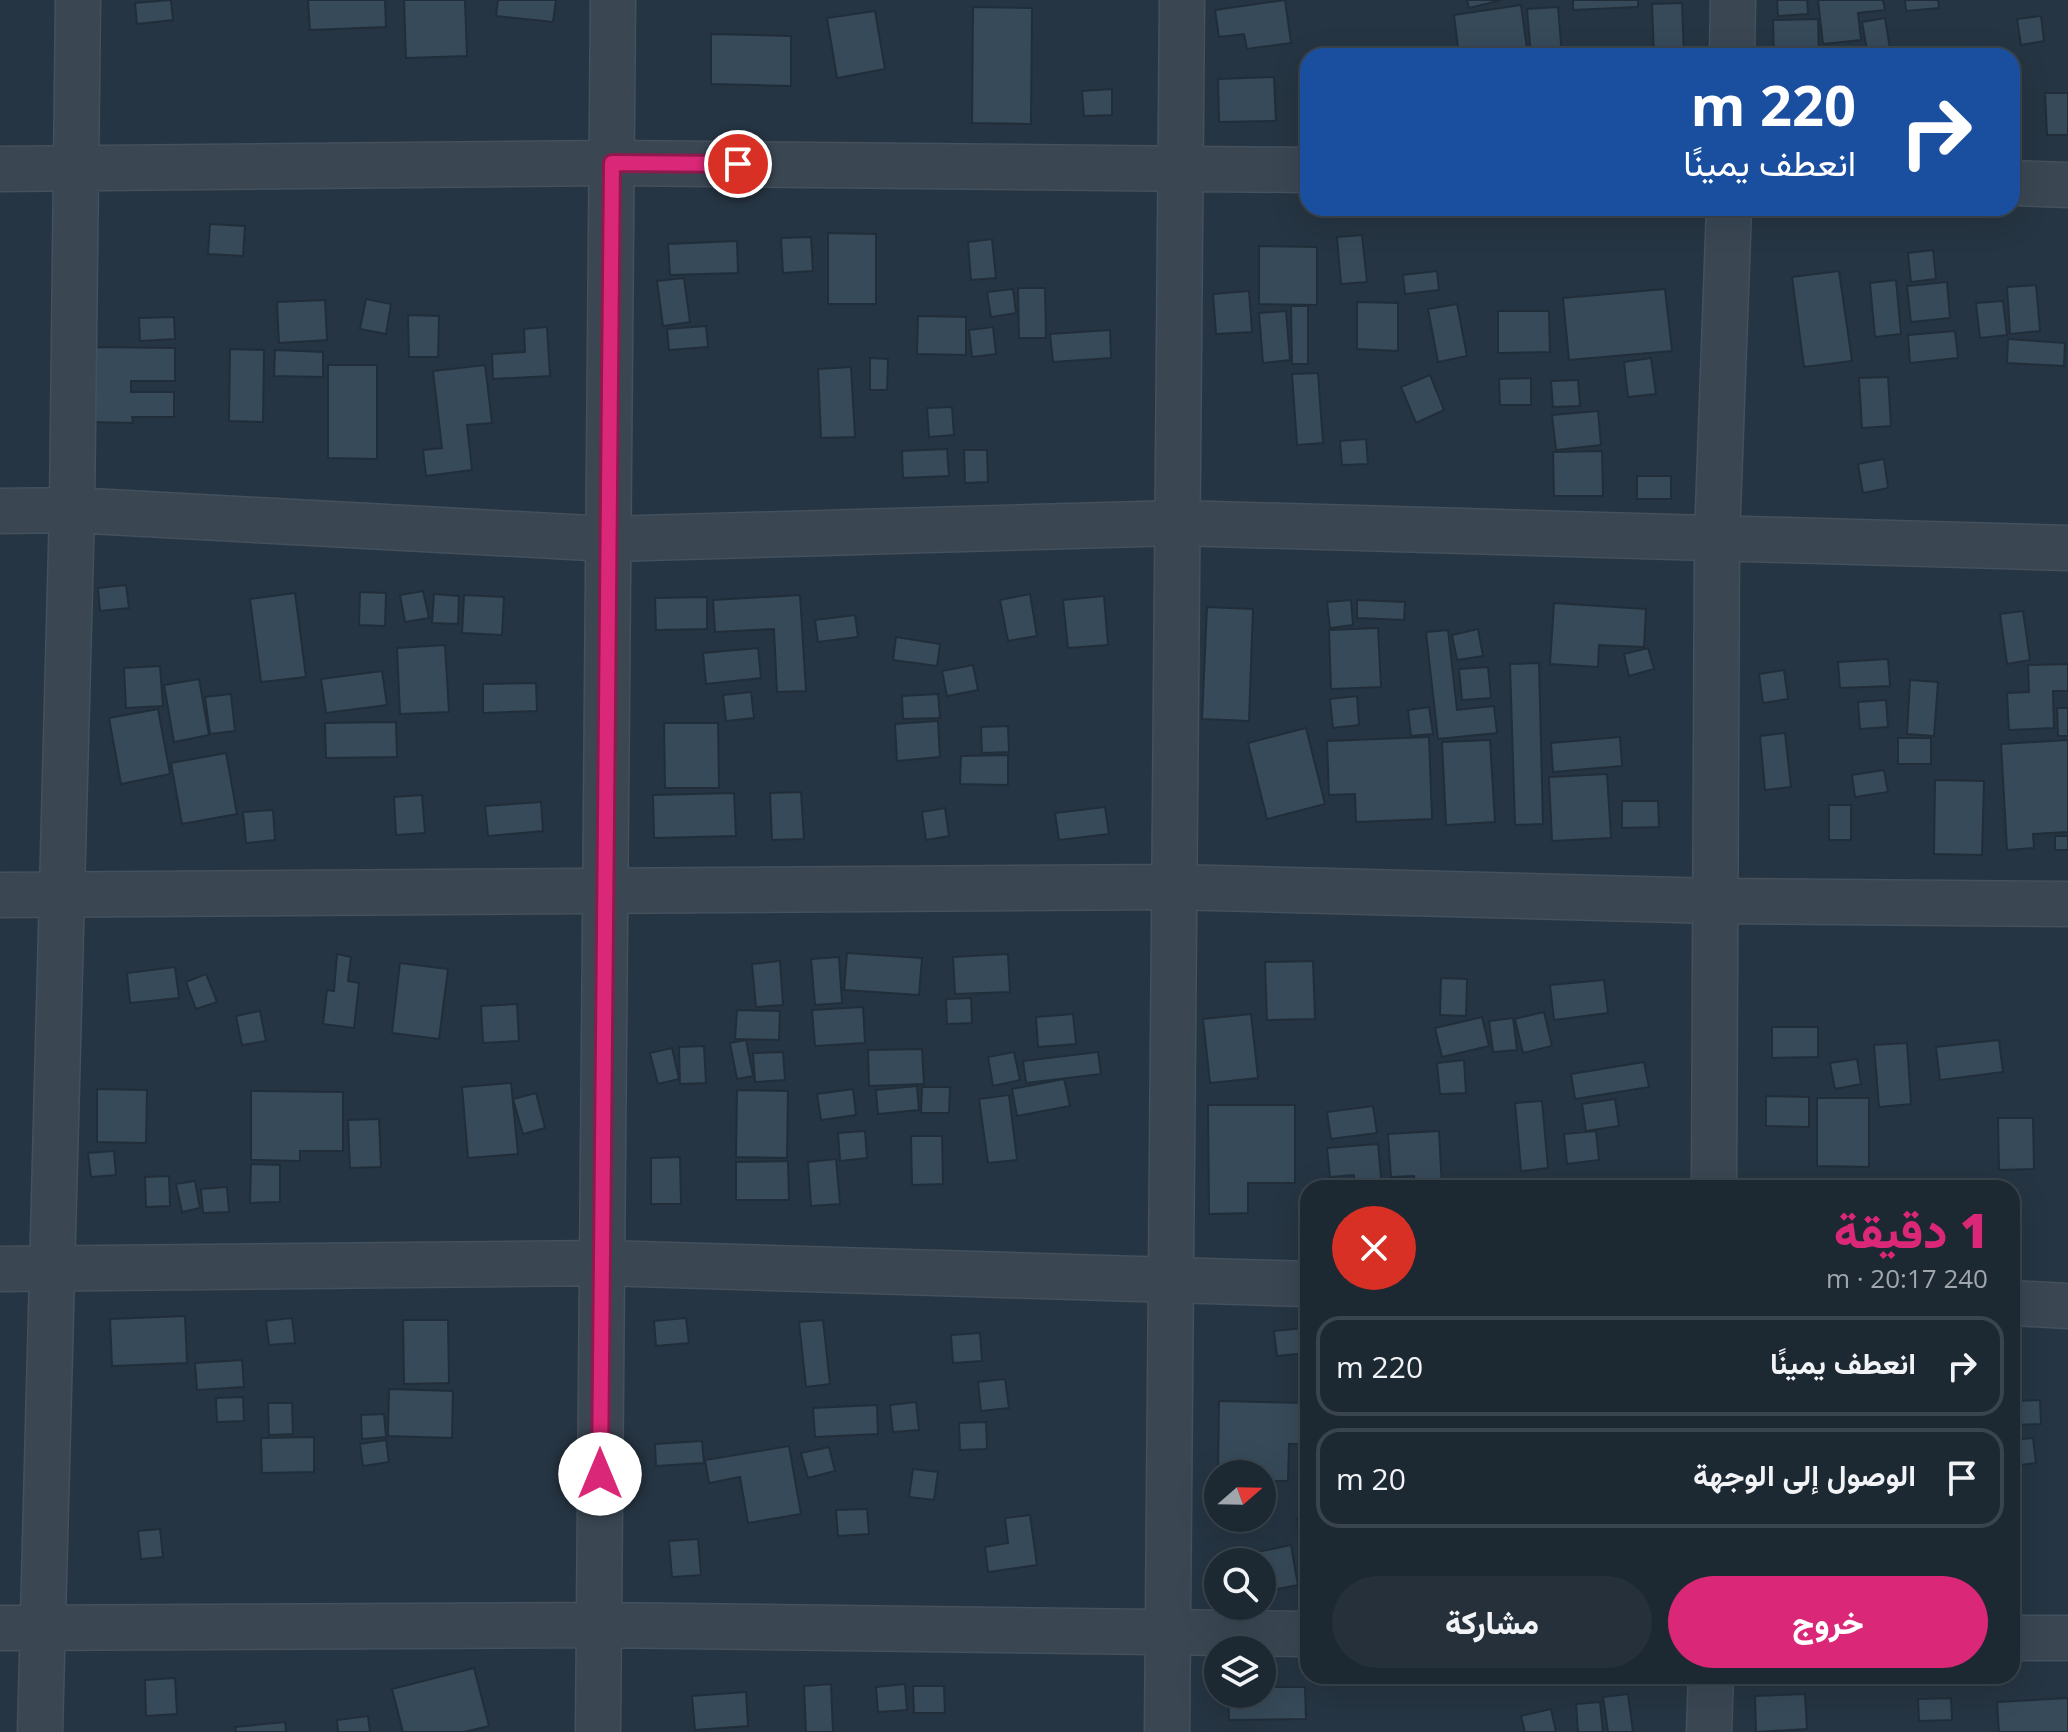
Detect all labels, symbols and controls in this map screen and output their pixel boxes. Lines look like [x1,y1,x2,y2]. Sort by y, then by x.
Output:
text: 220 m [1690,66,1856,142]
icon: right [1884,80,1988,184]
pin [704,130,772,198]
text: انعطف يمينًا [1683,138,1856,187]
icon: arrive [716,142,760,186]
text: 1 دقيقة [1834,1197,1988,1262]
button: close [1332,1206,1416,1290]
text: 240 m · 20:17 [1826,1260,1988,1296]
text: انعطف يمينًا [1770,1342,1916,1383]
icon: right [1940,1344,1984,1388]
text: 220 m [1336,1346,1423,1387]
position arrow [558,1432,642,1516]
text: الوصول إلى الوجهة [1693,1454,1916,1495]
icon: arrive [1940,1456,1984,1500]
text: 20 m [1336,1458,1406,1499]
north arrow [1204,1460,1276,1532]
map controls [1204,1460,1276,1708]
button: search [1204,1548,1276,1620]
button: مشاركة [1332,1576,1652,1668]
button: خروج [1668,1576,1988,1668]
button: layers [1204,1636,1276,1708]

